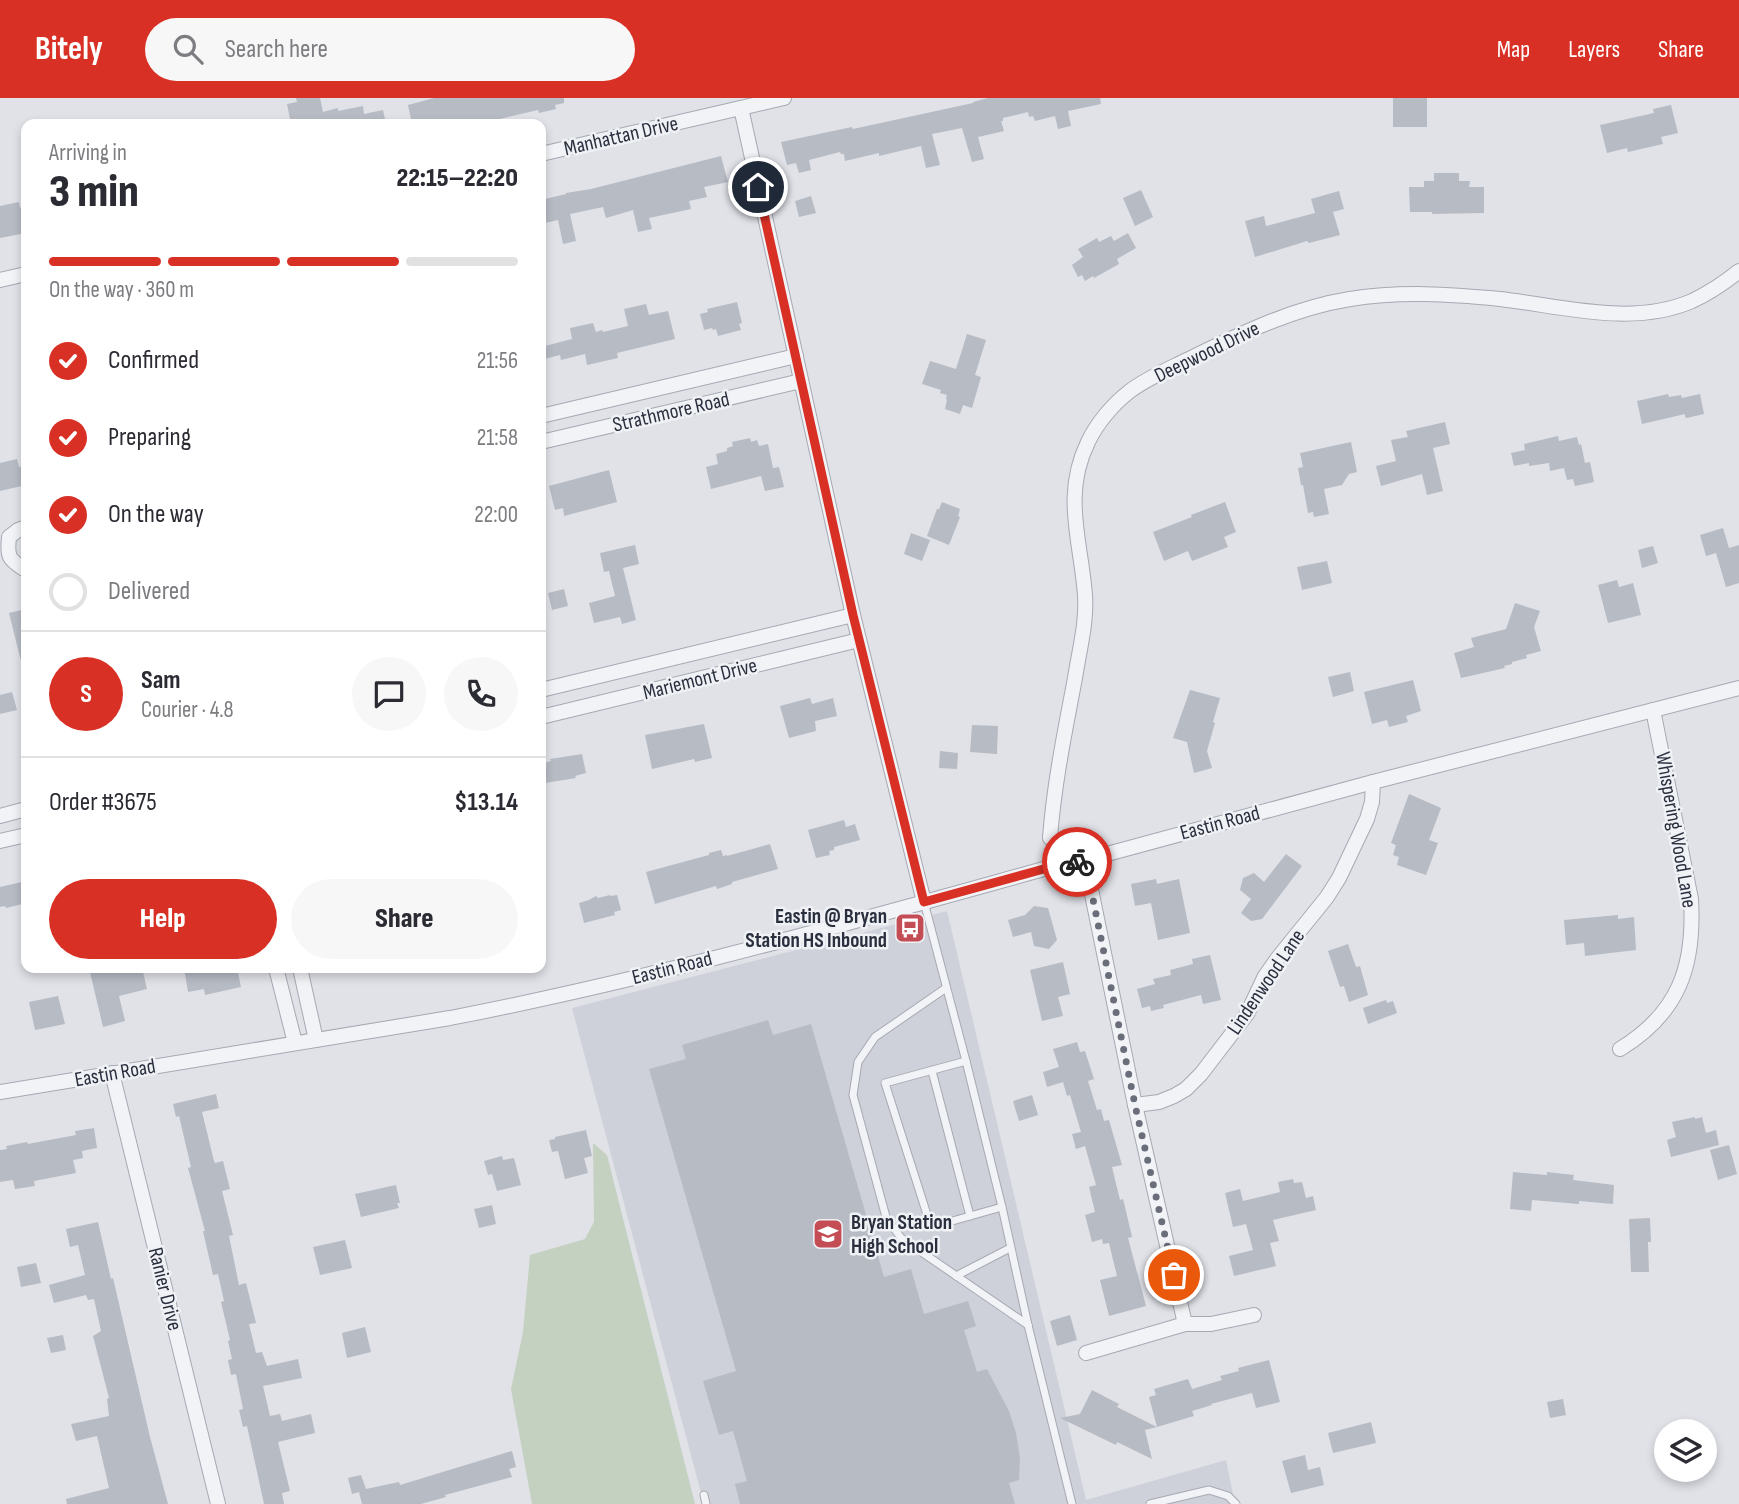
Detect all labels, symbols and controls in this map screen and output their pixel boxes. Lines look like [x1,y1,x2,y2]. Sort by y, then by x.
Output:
search box [145,18,635,81]
text: Bitely [35,29,103,69]
icon: search [169,30,207,68]
text: Search here [225,34,328,65]
text: Map [1497,35,1530,64]
text: Layers [1568,35,1620,64]
text: Share [1658,35,1704,64]
street label: Manhattan Drive [561,111,681,161]
text: Arriving in [49,139,127,167]
pin [728,157,788,217]
text: 22:15–22:20 [397,163,518,194]
text: 3 min [49,165,139,220]
icon: home [739,168,777,206]
text: On the way · 360 m [49,276,194,304]
street label: Deepwood Drive [1150,316,1264,388]
icon: check [49,342,87,380]
text: Confirmed [108,345,199,376]
text: 21:56 [477,347,518,375]
street label: Strathmore Road [610,386,732,438]
icon: check [49,419,87,457]
text: Preparing [108,422,191,453]
text: 21:58 [477,424,518,452]
icon: check [49,496,87,534]
text: On the way [108,499,204,530]
text: 22:00 [474,501,518,529]
text: Delivered [108,576,190,607]
street label: Mariemont Drive [640,653,760,705]
button: chat [352,657,426,731]
button: phone [444,657,518,731]
text: Sam [141,665,181,696]
text: S [80,679,92,710]
text: Courier · 4.8 [141,696,234,724]
street label: Whispering Wood Lane [1650,750,1702,910]
text: Order #3675 [49,787,157,818]
text: $13.14 [454,787,518,818]
street label: Eastin Road [1177,800,1263,846]
courier [1042,827,1112,897]
icon: bike [1058,843,1096,881]
button: Help [49,879,277,959]
button: Share [291,879,518,959]
place label: Eastin @ Bryan Station HS Inbound [745,904,887,953]
bus stop icon: Eastin @ Bryan Station HS Inbound [893,911,927,945]
street label: Lindenwood Lane [1222,925,1310,1039]
street label: Eastin Road [629,946,715,990]
street label: Eastin Road [73,1054,157,1092]
place label: Bryan Station High School [851,1210,952,1259]
school or university icon: Bryan Station High School [811,1217,845,1251]
street label: Ranier Drive [143,1245,187,1333]
pin [1144,1245,1204,1305]
icon: bag [1155,1256,1193,1294]
map controls [1654,1419,1717,1482]
button: layers [1654,1419,1717,1482]

